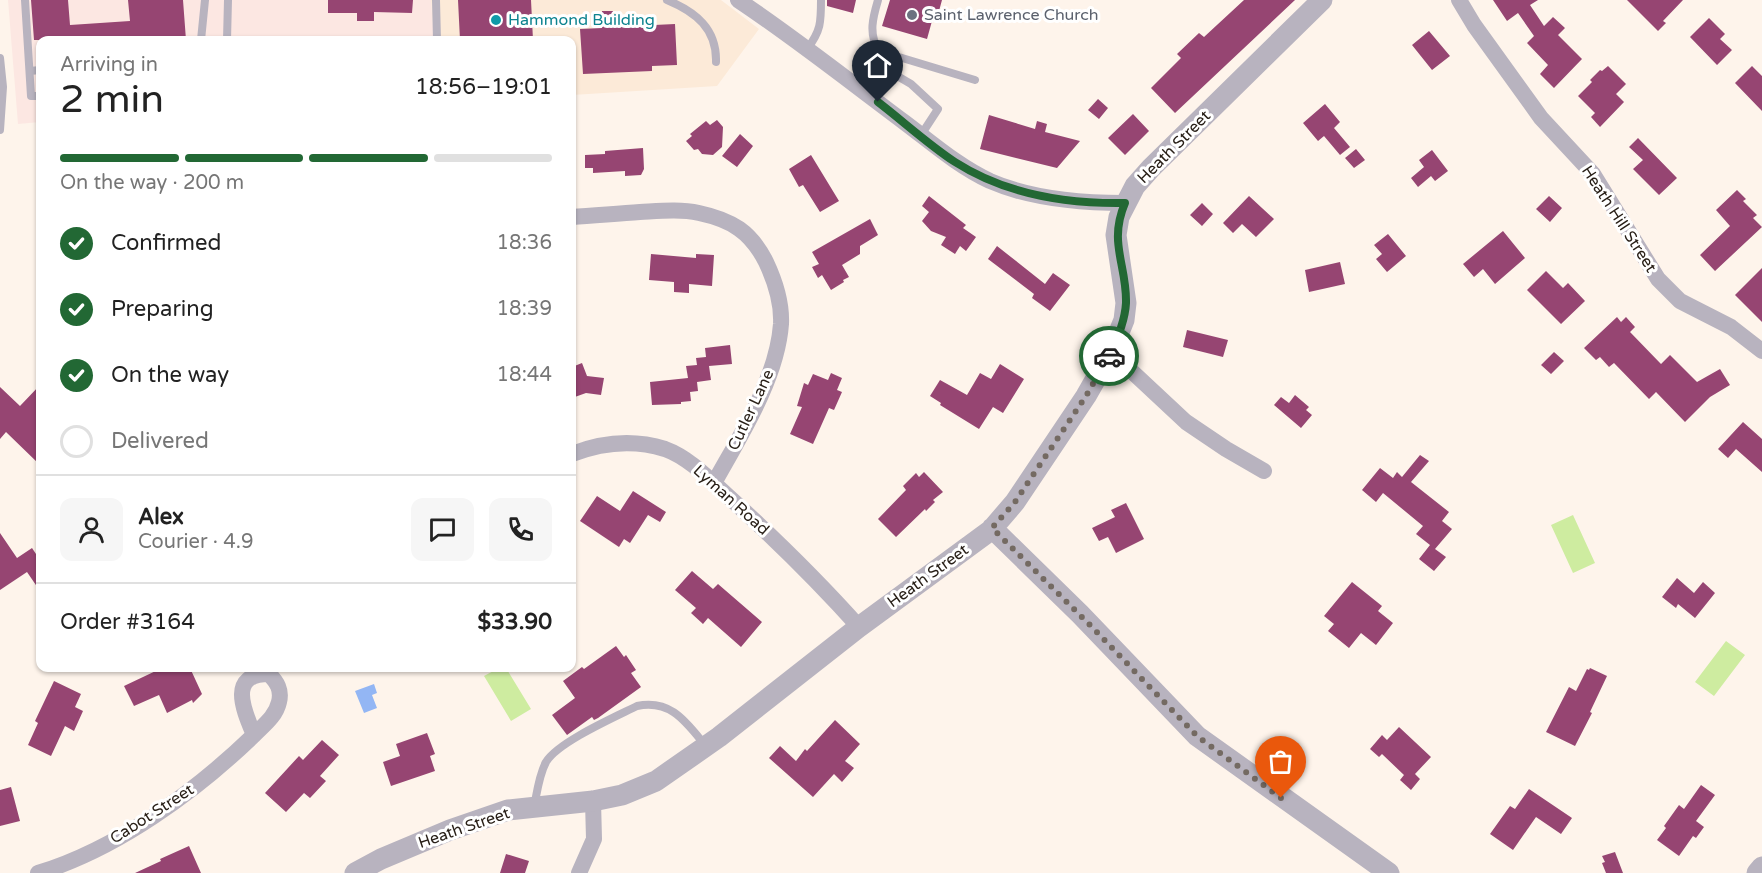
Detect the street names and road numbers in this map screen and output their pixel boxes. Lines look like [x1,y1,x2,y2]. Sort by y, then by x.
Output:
street label: Heath Street [1133,106,1215,188]
street label: Heath Hill Street [1577,162,1661,276]
street label: Cutler Lane [724,366,778,454]
street label: Lyman Road [689,461,773,539]
street label: Heath Street [884,540,972,612]
street label: Cabot Street [106,780,198,848]
street label: Heath Street [416,803,512,853]

